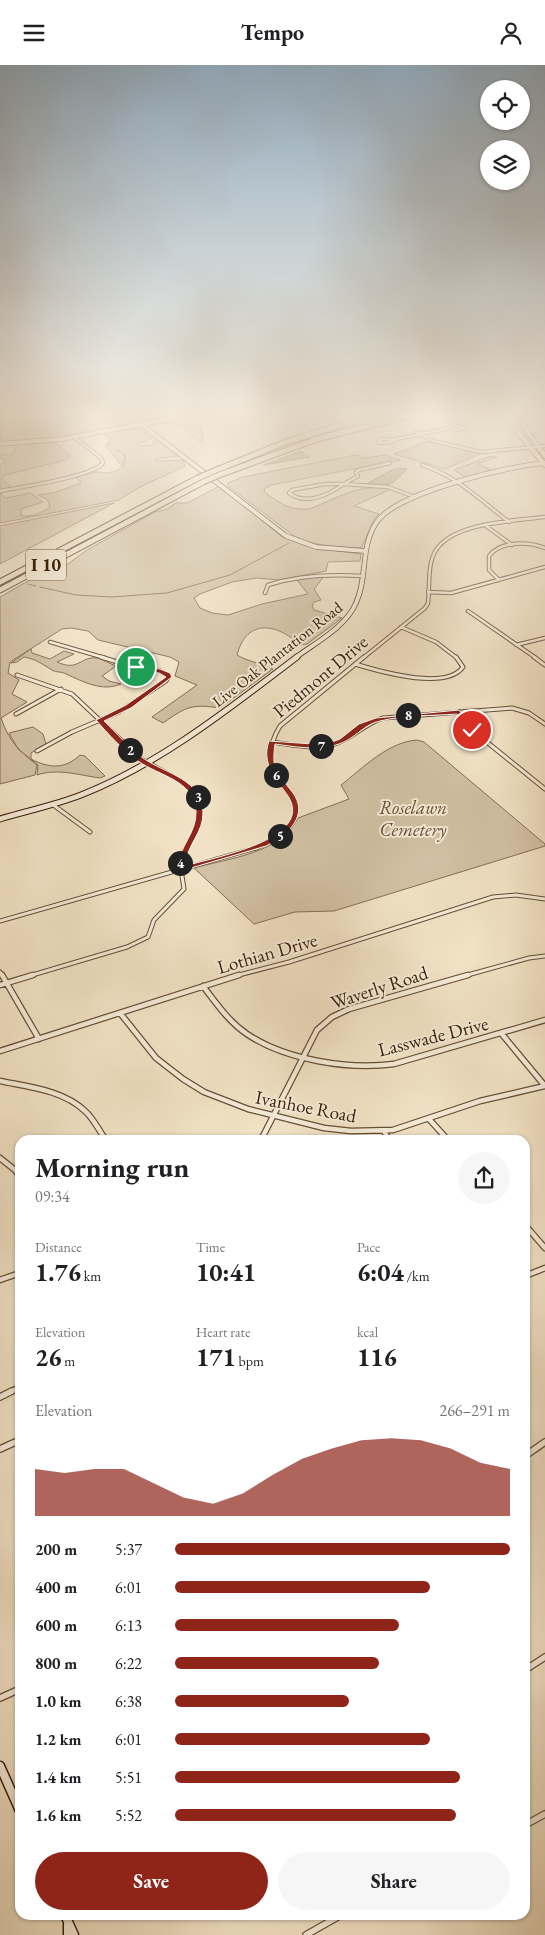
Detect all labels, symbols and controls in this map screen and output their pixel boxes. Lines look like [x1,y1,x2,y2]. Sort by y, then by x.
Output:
text: Tempo [241,18,304,47]
icon: menu [20,19,48,47]
icon: person [497,19,525,47]
map controls [480,80,530,190]
button: locate [480,80,530,130]
button: layers [480,140,530,190]
road number: I 10 [26,549,66,581]
street label: Live Oak Plantation Road [208,596,347,712]
street label: Piedmont Drive [268,629,373,723]
pin [115,646,157,688]
icon: arrive [122,653,150,681]
pin: 8 [396,703,420,727]
text: 8 [405,706,412,724]
pin [451,709,493,751]
icon: check [458,716,486,744]
pin: 7 [308,733,334,759]
pin: 2 [118,737,142,763]
text: 7 [318,737,325,755]
text: 2 [127,741,134,759]
pin: 6 [264,763,288,787]
text: 6 [273,766,280,784]
pin: 3 [186,785,210,809]
text: 3 [195,788,202,806]
park label: Roselawn Cemetery [379,795,447,842]
pin: 5 [268,823,292,849]
text: 5 [277,827,284,845]
pin: 4 [168,851,192,875]
text: 4 [177,854,184,872]
street label: Lothian Drive [214,927,320,980]
street label: Waverly Road [327,960,431,1015]
street label: Lasswade Drive [375,1011,491,1062]
street label: Ivanhoe Road [253,1084,359,1129]
text: Morning run [35,1149,189,1185]
button: share [458,1152,510,1204]
text: 09:34 [35,1186,70,1207]
text: Distance [35,1238,82,1256]
text: Time [196,1238,225,1256]
text: Pace [357,1238,381,1256]
text: 1.76 [35,1256,81,1288]
text: 10:41 [196,1256,256,1288]
text: 6:04 [357,1256,404,1288]
text: km [81,1267,101,1285]
text: /km [404,1267,430,1285]
text: Elevation [35,1323,85,1341]
text: Heart rate [196,1323,250,1341]
text: kcal [357,1323,378,1341]
text: 26 [35,1341,61,1373]
text: 171 [196,1341,236,1373]
text: 116 [357,1341,397,1373]
text: m [61,1352,75,1370]
text: bpm [236,1352,264,1370]
text: Elevation [35,1400,93,1421]
text: 266–291 m [439,1400,510,1421]
text: 200 m [35,1539,77,1560]
text: 5:37 [115,1539,142,1560]
text: 400 m [35,1577,77,1598]
text: 6:01 [115,1577,142,1598]
text: 600 m [35,1615,77,1636]
text: 6:13 [115,1615,142,1636]
text: 800 m [35,1653,77,1674]
text: 6:22 [115,1653,142,1674]
text: 1.0 km [35,1691,81,1712]
text: 6:38 [115,1691,142,1712]
text: 1.2 km [35,1729,81,1750]
text: 6:01 [115,1729,142,1750]
text: 1.4 km [35,1767,81,1788]
text: 5:51 [115,1767,142,1788]
text: 1.6 km [35,1805,81,1826]
text: 5:52 [115,1805,142,1826]
button: Save [35,1852,268,1910]
button: Share [278,1852,510,1910]

